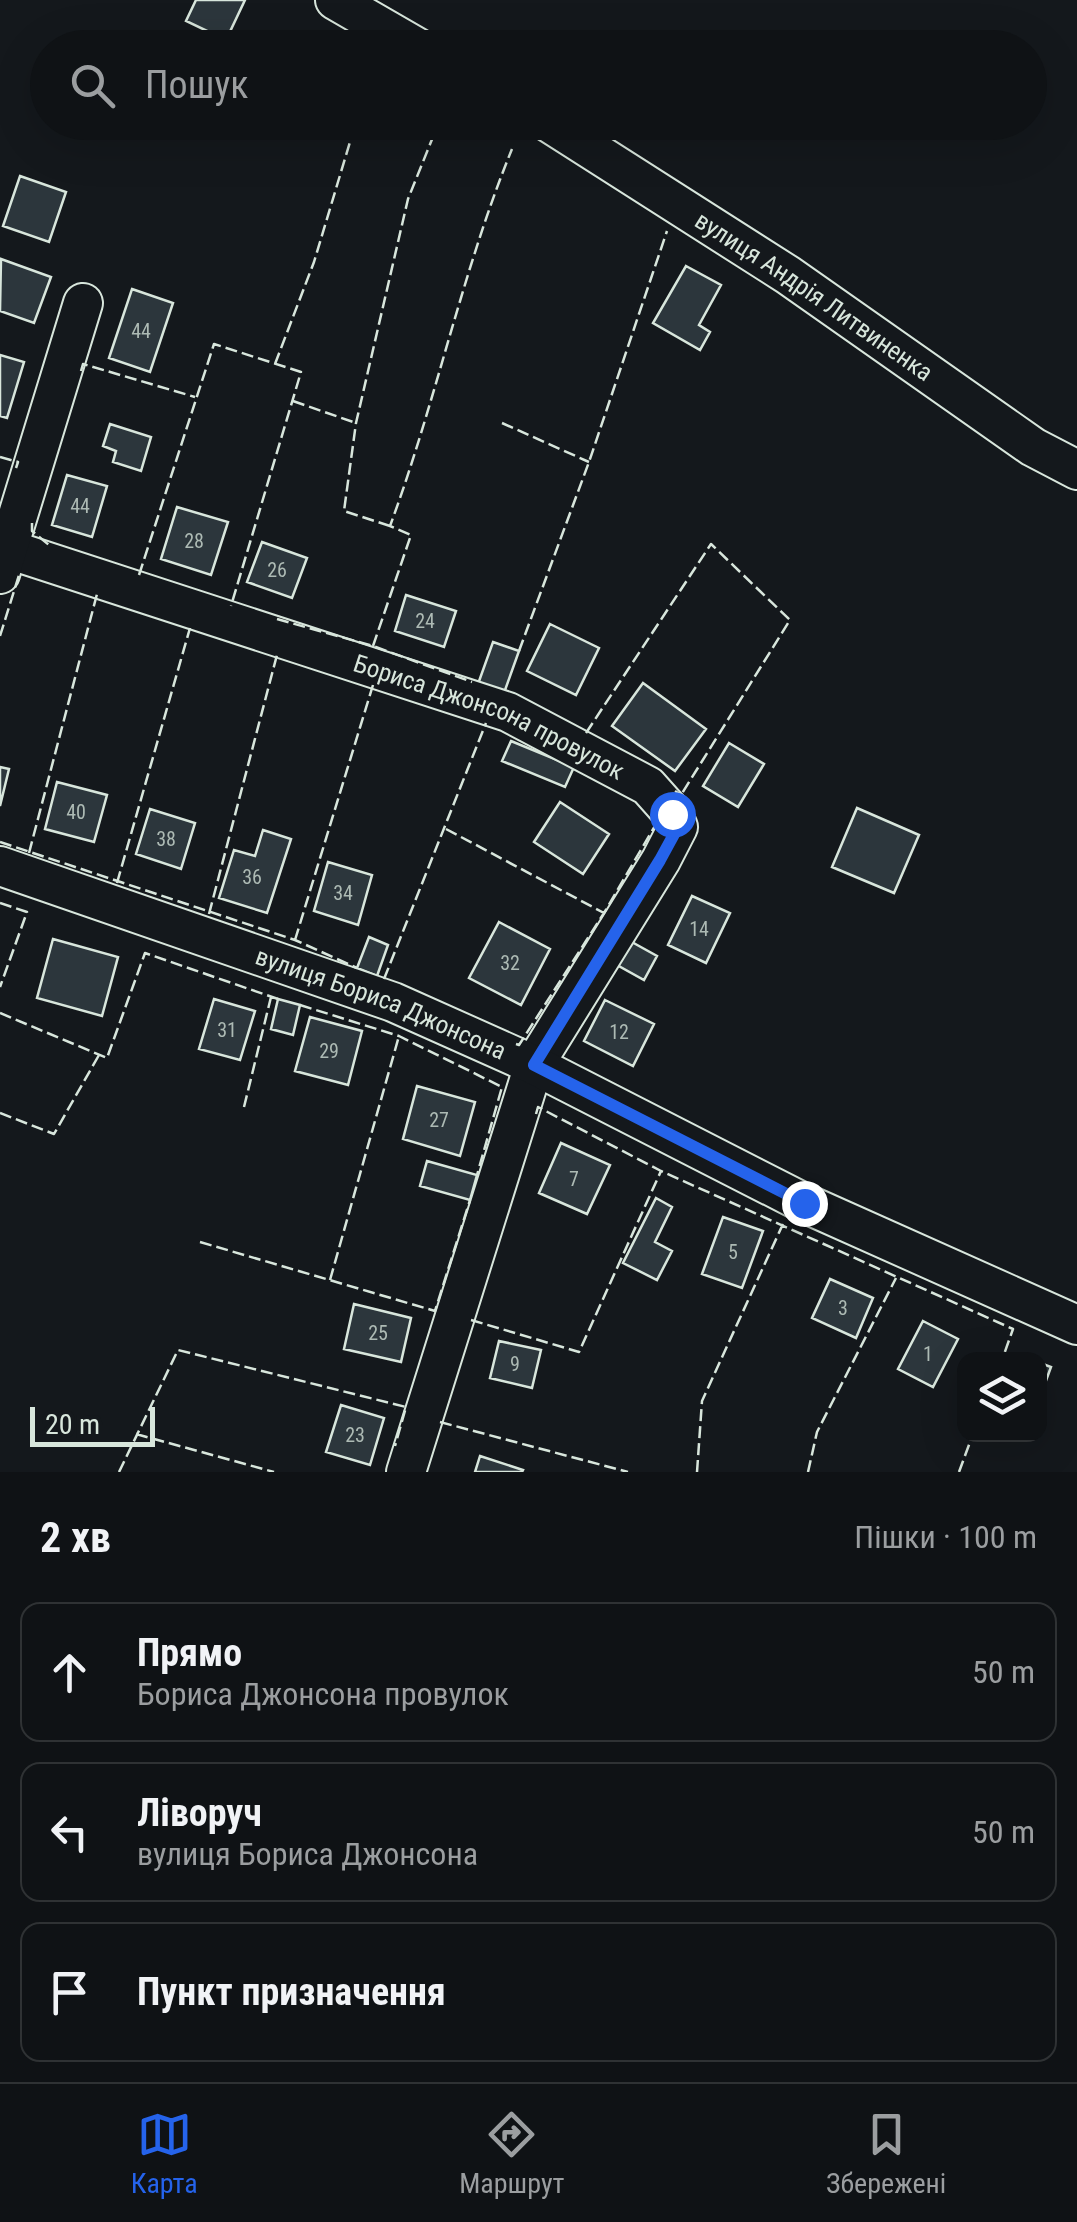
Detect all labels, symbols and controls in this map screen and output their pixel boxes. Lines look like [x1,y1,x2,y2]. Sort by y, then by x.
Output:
search box [30,30,1047,140]
icon: search [65,58,120,113]
text: Пошук [145,63,249,107]
street label: вулиця Андрія Литвиненка [690,205,939,387]
house number: 44 [131,319,151,343]
house number: 44 [70,494,90,518]
house number: 28 [184,529,204,553]
house number: 26 [267,558,287,582]
house number: 24 [415,609,435,633]
street label: Бориса Джонсона провулок [350,648,629,785]
route start [650,792,696,838]
house number: 40 [66,800,86,824]
house number: 38 [156,827,176,851]
house number: 36 [242,865,262,889]
house number: 34 [333,881,353,905]
house number: 14 [689,917,709,941]
street label: вулиця Бориса Джонсона [252,941,511,1065]
house number: 32 [500,951,520,975]
house number: 31 [217,1018,237,1042]
house number: 12 [609,1020,629,1044]
house number: 29 [319,1039,339,1063]
house number: 27 [429,1108,449,1132]
house number: 7 [569,1167,579,1191]
route end [782,1181,828,1227]
house number: 5 [728,1240,738,1264]
house number: 3 [838,1296,848,1320]
house number: 25 [368,1321,388,1345]
house number: 1 [923,1342,933,1366]
house number: 9 [510,1352,520,1376]
map controls [957,1352,1047,1442]
button: layers [957,1352,1047,1442]
scale bar [30,1402,155,1446]
text: 20 m [45,1408,100,1441]
house number: 23 [345,1423,365,1447]
text: 2 хв [40,1513,111,1562]
text: Пішки · 100 m [854,1518,1037,1556]
text: Прямо [137,1631,242,1675]
icon: ahead [42,1645,97,1700]
text: 50 m [972,1653,1035,1691]
text: Бориса Джонсона провулок [137,1675,509,1713]
text: Ліворуч [137,1791,262,1835]
icon: left [42,1805,97,1860]
text: 50 m [972,1813,1035,1851]
text: вулиця Бориса Джонсона [137,1835,478,1873]
icon: arrive [42,1965,97,2020]
text: Пункт призначення [137,1970,446,2014]
tab: Карта [131,2107,198,2200]
tab: Маршрут [459,2107,565,2200]
tab: Збережені [826,2107,946,2200]

